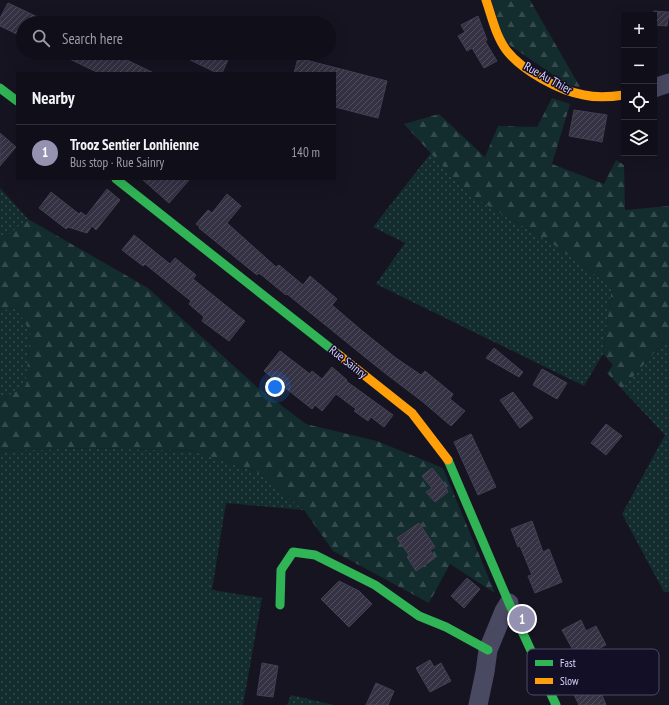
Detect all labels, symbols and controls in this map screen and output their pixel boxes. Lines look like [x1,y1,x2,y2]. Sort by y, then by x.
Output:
map controls [621,12,657,156]
button: + [621,12,657,48]
search box [16,16,336,60]
icon: search [30,27,52,49]
text: Search here [62,29,123,48]
button: − [621,48,657,84]
street label: Rue Au Thier [522,58,576,97]
button: locate [621,84,657,120]
text: Nearby [32,87,75,109]
button: layers [621,120,657,156]
text: Trooz Sentier Lonhienne [70,135,199,154]
text: 1 [42,144,48,161]
text: 140 m [291,144,320,161]
text: Bus stop · Rue Sainry [70,154,164,171]
street label: Rue Sainry [326,342,371,381]
your location [265,377,285,397]
pin: 1 [509,604,535,634]
legend [527,649,659,695]
text: Fast [560,656,576,670]
text: Slow [560,674,579,688]

